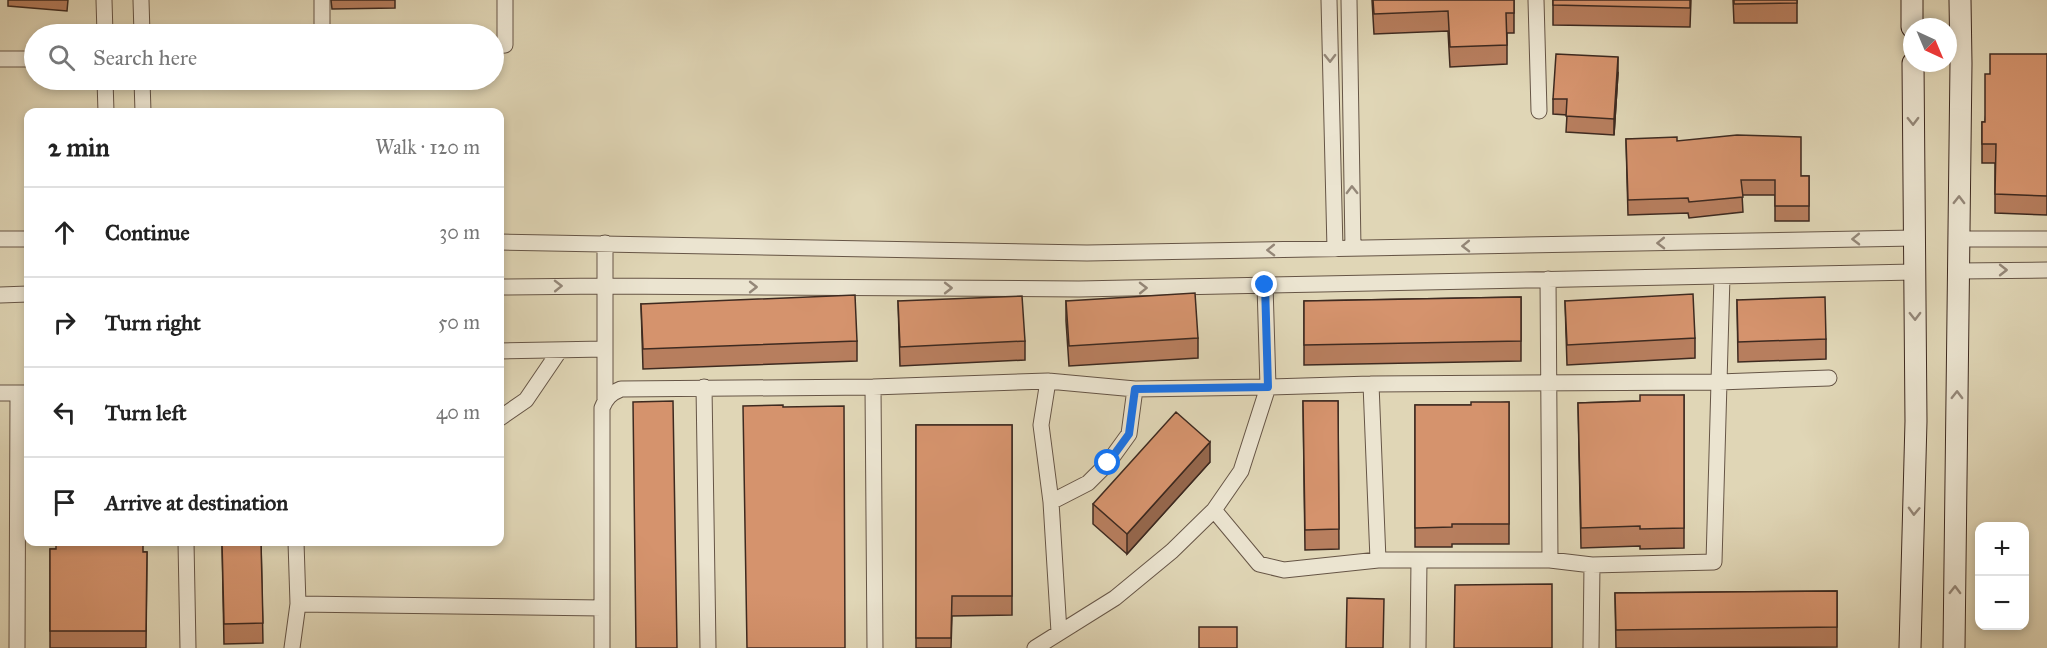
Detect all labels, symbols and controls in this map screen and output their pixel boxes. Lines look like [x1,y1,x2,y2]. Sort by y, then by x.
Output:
north arrow [1903,18,1957,72]
search box [24,24,504,90]
icon: search [45,41,78,74]
text: Search here [93,44,197,71]
one-way arrow [1324,54,1337,63]
one-way arrow [1907,117,1919,126]
text: 2 min [48,131,109,163]
text: Walk · 120 m [375,135,480,159]
one-way arrow [1346,185,1359,194]
one-way arrow [1953,195,1966,204]
icon: ahead [48,216,81,249]
text: Continue [105,219,190,246]
text: 30 m [439,220,480,244]
one-way arrow [1852,233,1861,245]
one-way arrow [1657,237,1666,249]
one-way arrow [1462,240,1471,252]
one-way arrow [1267,244,1276,256]
one-way arrow [1998,264,2007,277]
route end [1251,271,1277,297]
one-way arrow [553,280,562,293]
one-way arrow [748,281,757,293]
one-way arrow [1138,281,1147,294]
one-way arrow [943,282,952,294]
icon: right [48,306,81,339]
text: Turn right [105,309,201,336]
text: 50 m [438,310,480,334]
one-way arrow [1909,312,1921,321]
one-way arrow [1951,390,1963,399]
icon: left [48,396,81,429]
text: Turn left [105,399,187,426]
text: 40 m [436,400,480,424]
route start [1094,449,1120,475]
icon: arrive [48,486,81,519]
text: Arrive at destination [105,489,288,516]
one-way arrow [1908,507,1920,516]
map controls [1975,522,2029,630]
button: + [1975,522,2029,576]
button: − [1975,576,2029,630]
one-way arrow [1949,585,1961,594]

